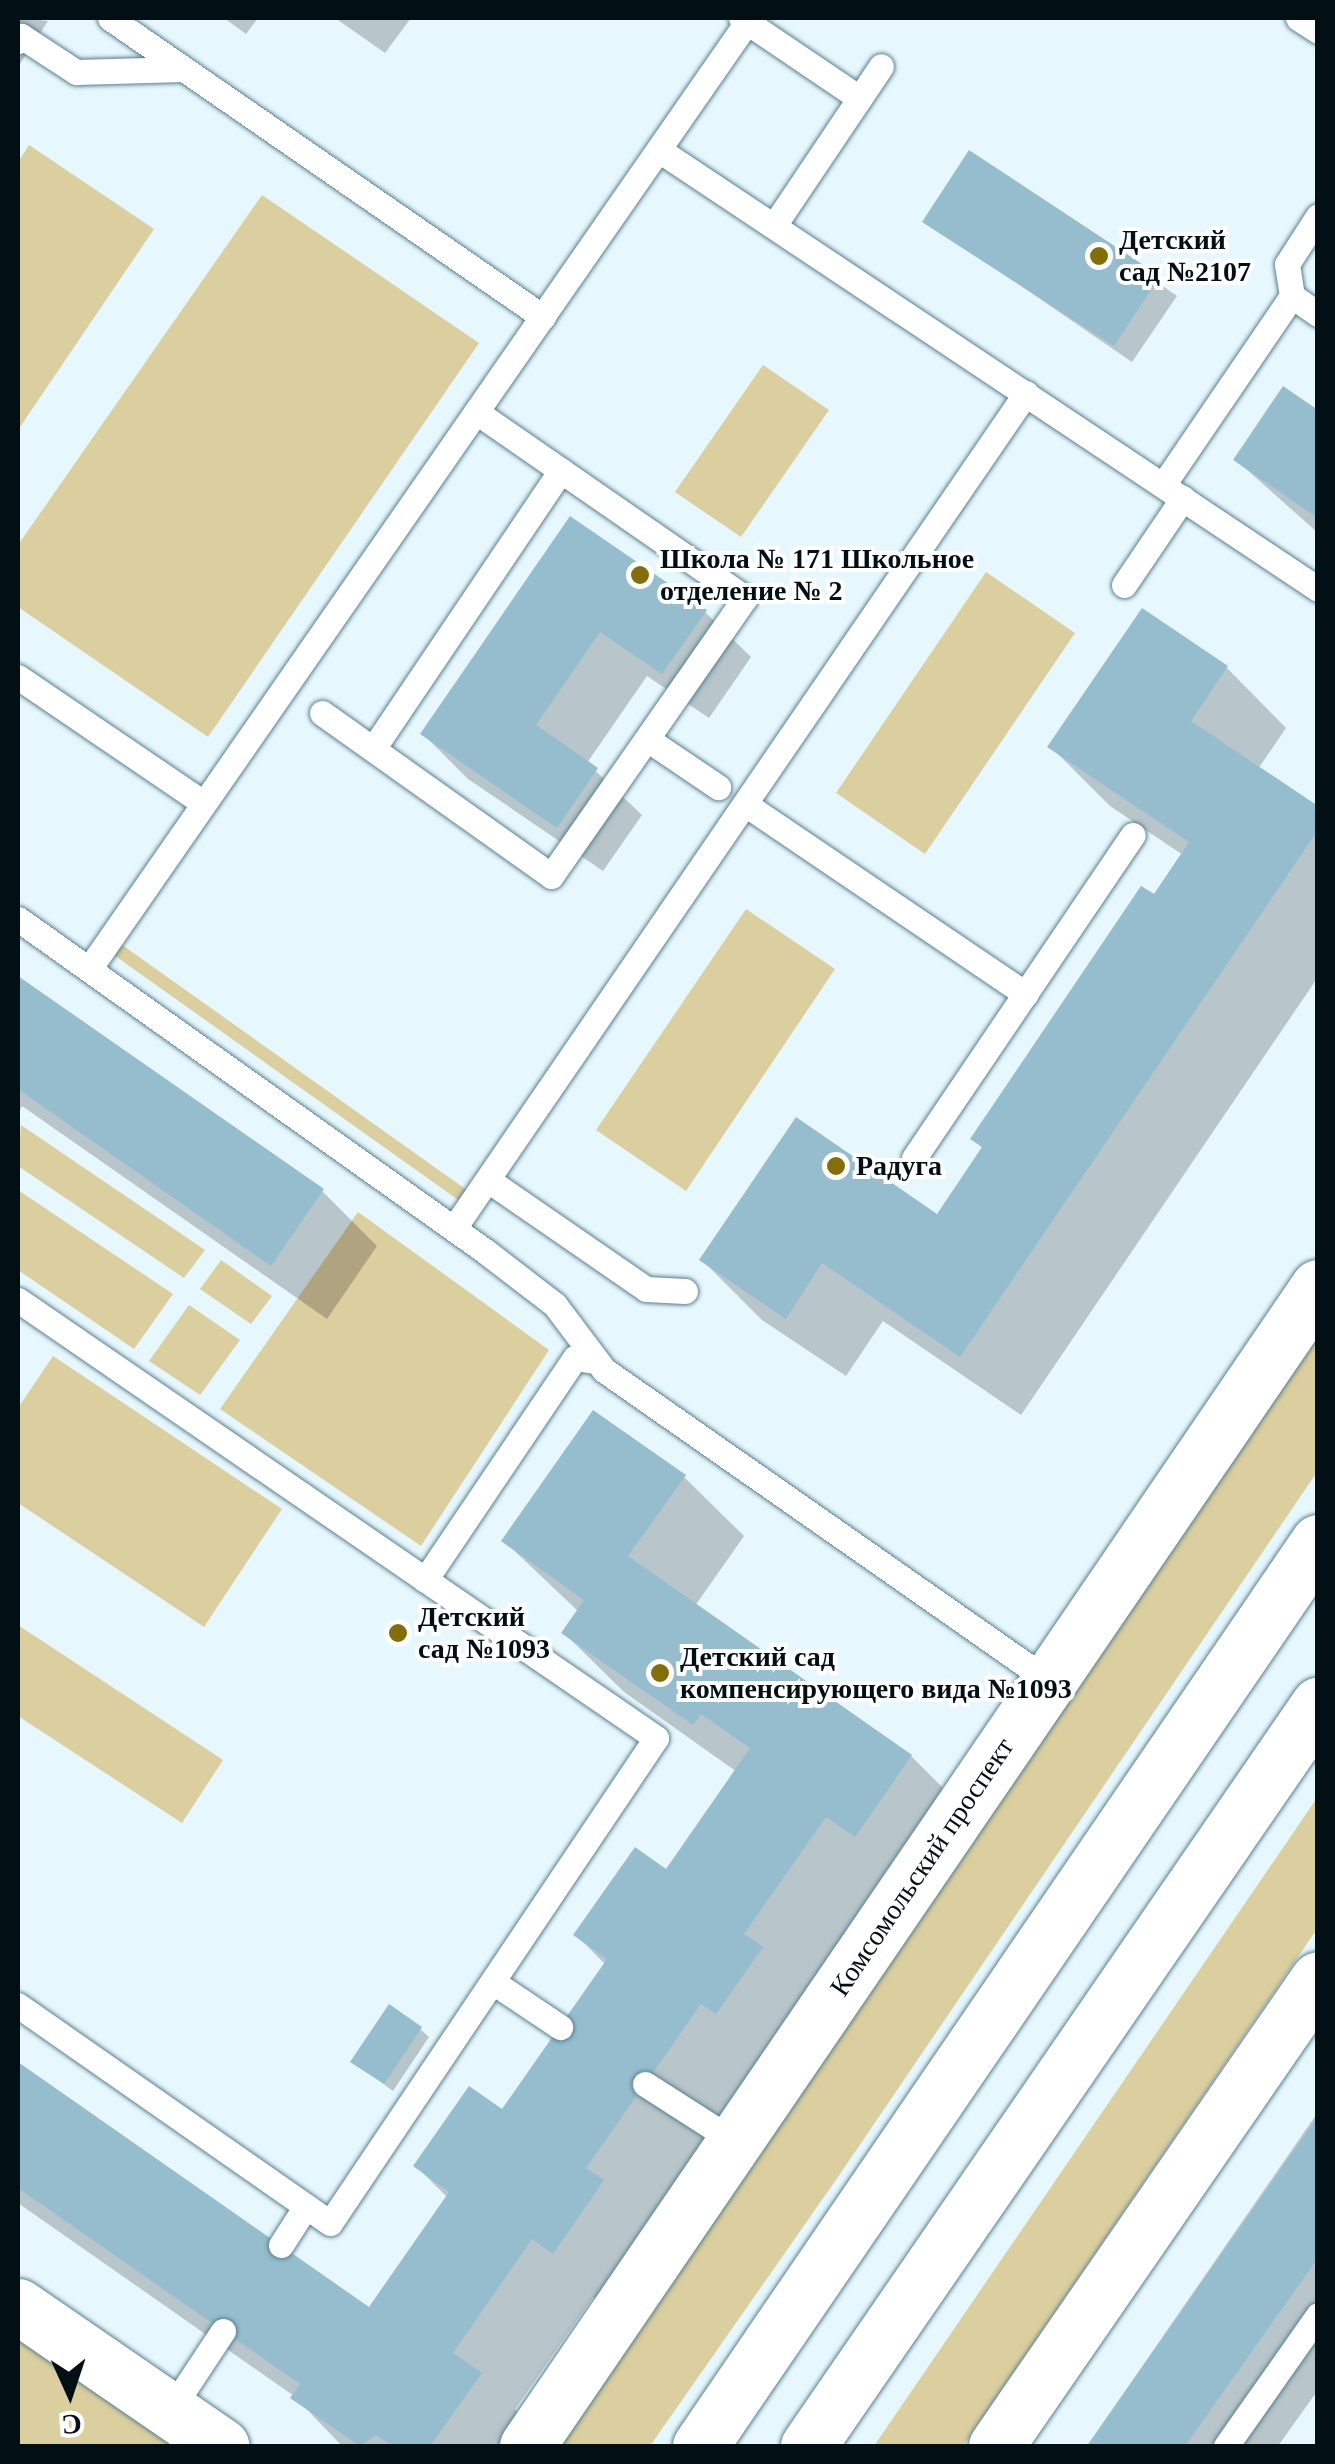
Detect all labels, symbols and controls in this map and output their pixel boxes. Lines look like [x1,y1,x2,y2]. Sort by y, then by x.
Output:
place label: Детский сад №2107 [1119,223,1251,289]
marker: Детский сад №2107 [1088,245,1110,267]
place label: Школа № 171 Школьное отделение № 2 [660,542,974,608]
marker: Школа № 171 Школьное отделение № 2 [629,564,651,586]
place label: Радуга [856,1149,942,1183]
marker: Радуга [825,1155,847,1177]
place label: Детский сад №1093 [418,1600,550,1666]
marker: Детский сад №1093 [387,1622,409,1644]
place label: Детский сад компенсирующего вида №1093 [680,1640,1072,1706]
marker: Детский сад компенсирующего вида №1093 [649,1662,671,1684]
street label: Комсомольский проспект [823,1731,1021,2003]
north arrow [20,2344,120,2444]
text: С [61,2408,83,2440]

